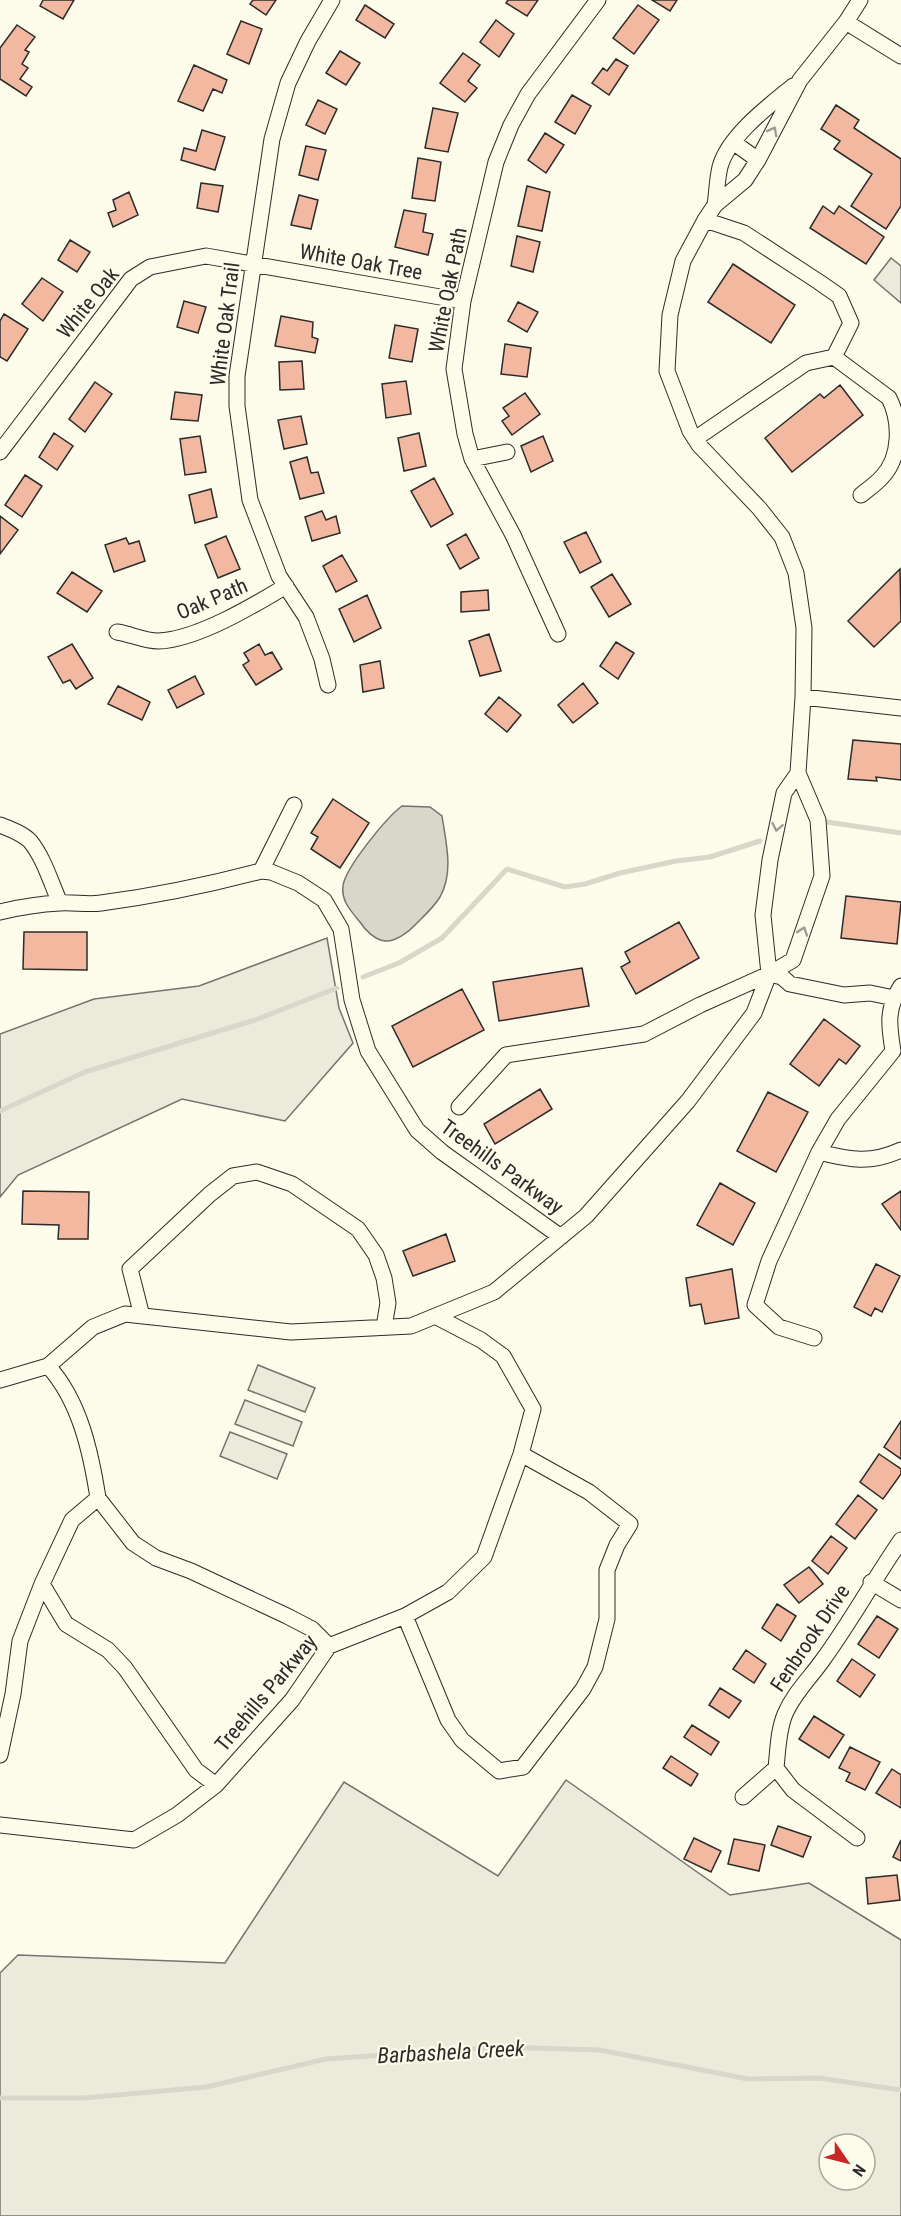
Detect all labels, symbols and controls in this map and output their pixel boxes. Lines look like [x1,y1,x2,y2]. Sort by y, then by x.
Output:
one-way arrow [766,126,777,137]
street label: White Oak Path [424,225,472,355]
street label: White Oak Tree [298,239,425,285]
street label: White Oak Trail [206,261,244,387]
street label: White Oak [52,262,124,343]
street label: Oak Path [173,573,251,625]
one-way arrow [771,821,784,831]
one-way arrow [795,926,808,937]
street label: Treehills Parkway [436,1115,568,1219]
street label: Fenbrook Drive [765,1580,855,1696]
street label: Treehills Parkway [210,1630,322,1756]
water label: Barbashela Creek [377,2036,526,2068]
north arrow [817,2132,877,2192]
text: N [848,2161,869,2180]

